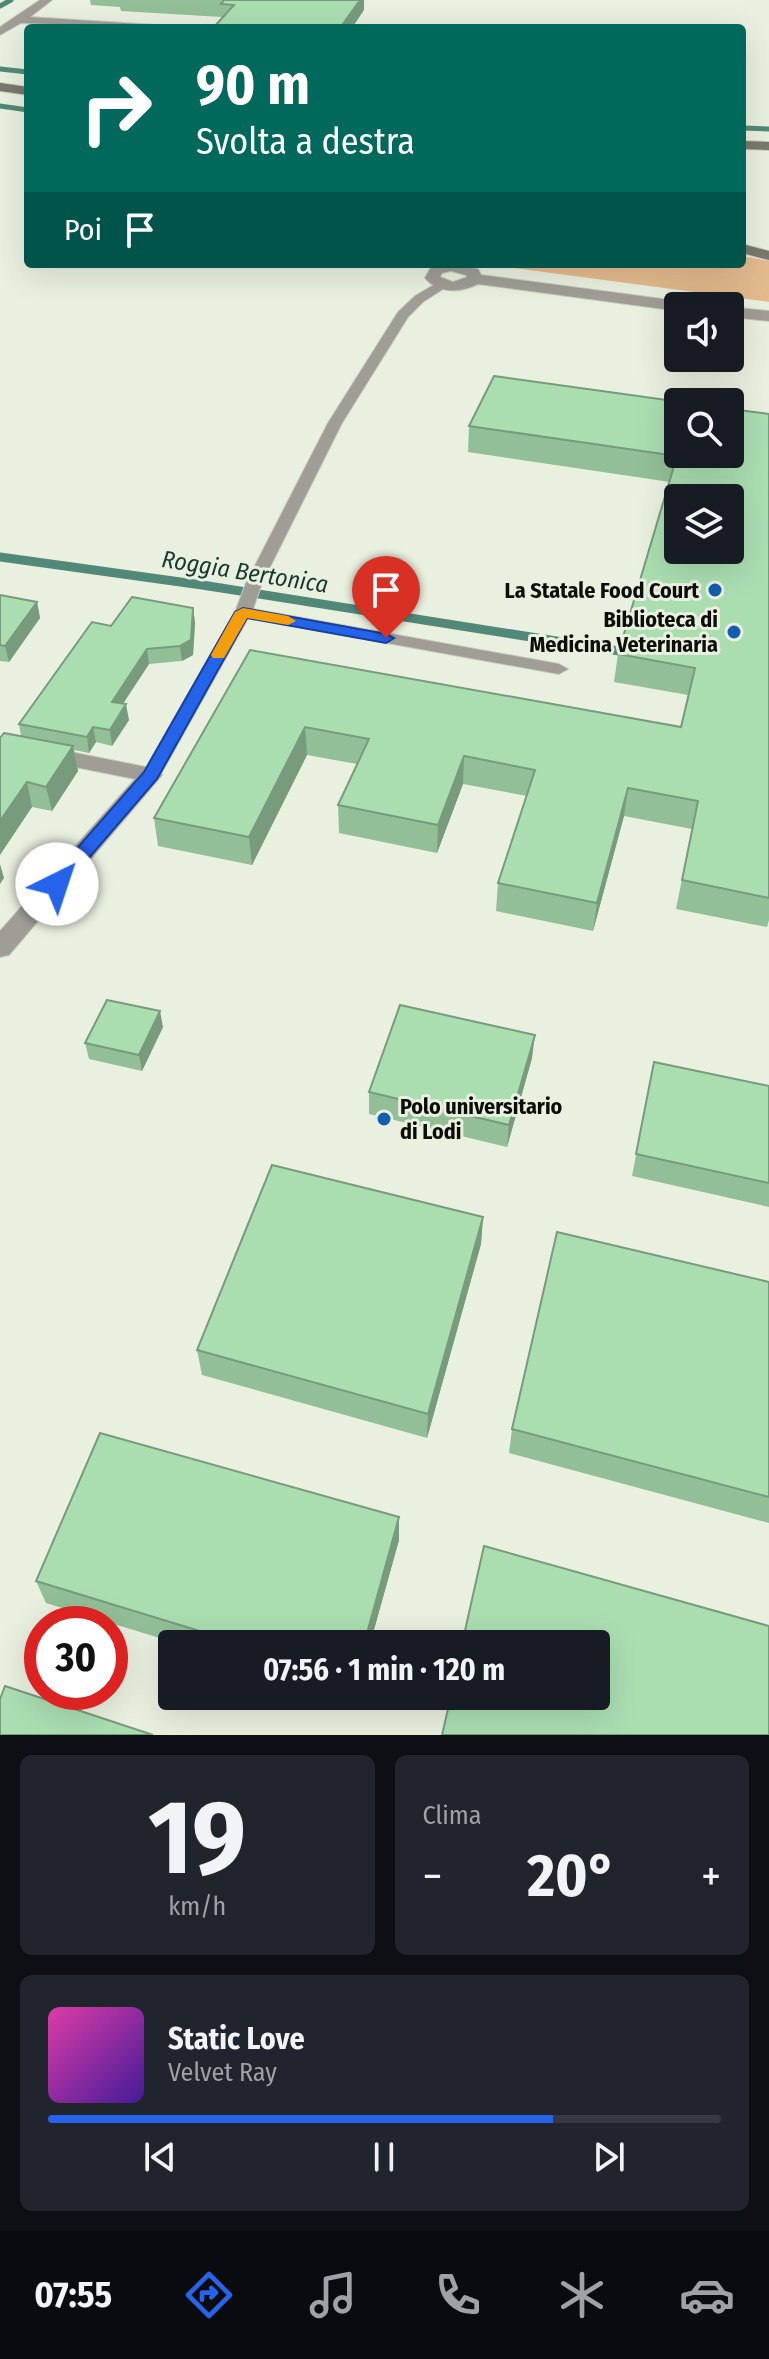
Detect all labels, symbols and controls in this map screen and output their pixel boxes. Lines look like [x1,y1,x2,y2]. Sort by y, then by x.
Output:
text: 90 m [196,52,310,119]
icon: right [64,56,168,160]
text: Svolta a destra [196,120,415,164]
icon: arrive [118,208,162,252]
text: Poi [64,212,102,248]
map controls [664,292,744,564]
button: sound [664,292,744,372]
button: search [664,388,744,468]
button: layers [664,484,744,564]
water label: Roggia Bertonica [160,545,330,599]
pin [352,556,420,638]
icon: arrive [364,568,408,612]
place label: La Statale Food Court [505,577,699,604]
marker: La Statale Food Court [706,581,724,599]
place label: Biblioteca di Medicina Veterinaria [529,606,718,658]
marker: Biblioteca di Medicina Veterinaria [725,623,743,641]
position arrow [15,842,99,926]
place label: Polo universitario di Lodi [400,1093,563,1145]
marker: Polo universitario di Lodi [375,1110,393,1128]
speed limit sign: 30 [24,1606,128,1710]
text: 07:56 · 1 min · 120 m [263,1652,505,1688]
text: 19 [148,1776,246,1901]
text: Clima [423,1800,482,1831]
text: 20° [527,1840,616,1912]
text: − [423,1850,442,1903]
text: + [701,1850,721,1903]
text: km/h [168,1891,226,1922]
text: Static Love [168,2021,305,2057]
text: Velvet Ray [168,2057,277,2088]
icon: previous [138,2135,182,2179]
icon: pause [362,2135,406,2179]
icon: next [587,2135,631,2179]
icon: directions [181,2267,237,2323]
icon: music [305,2267,361,2323]
icon: phone [430,2267,486,2323]
icon: climate [554,2267,610,2323]
icon: car [679,2267,735,2323]
text: 07:55 [34,2273,112,2317]

